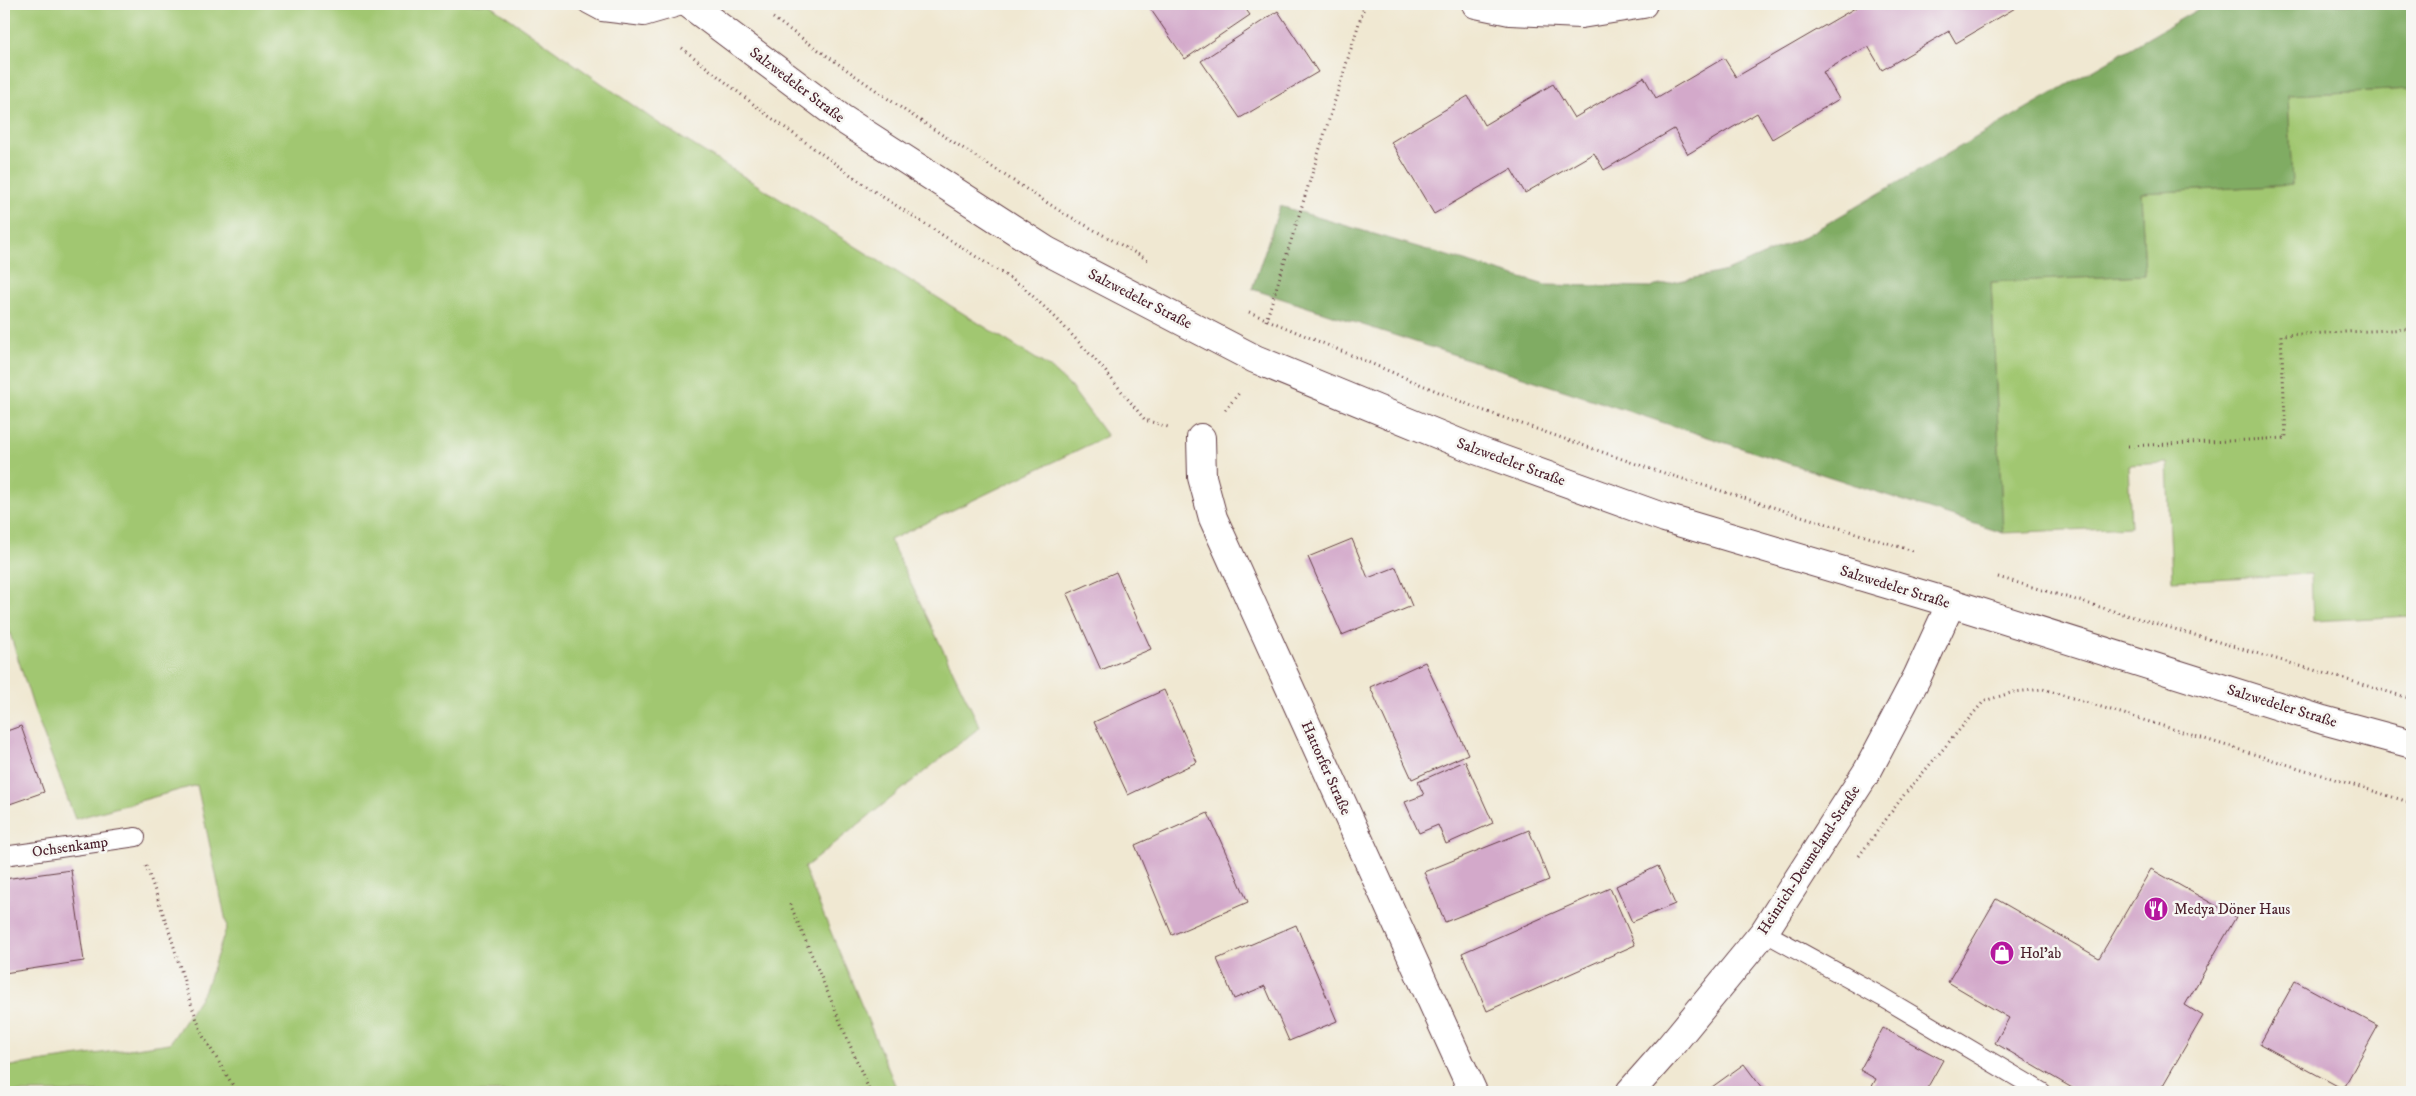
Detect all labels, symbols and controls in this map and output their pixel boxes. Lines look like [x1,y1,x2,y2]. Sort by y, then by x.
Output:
street label: Salzwedeler Straße [746,43,848,127]
street label: Salzwedeler Straße [1085,265,1195,333]
street label: Salzwedeler Straße [1454,434,1568,490]
street label: Salzwedeler Straße [1838,561,1952,613]
street label: Salzwedeler Straße [2225,680,2339,732]
street label: Hattorfer Straße [1297,718,1355,818]
street label: Heinrich-Deumeland-Straße [1754,782,1864,938]
street label: Ochsenkamp [31,832,110,862]
restaurant icon: Medya Döner Haus [2143,896,2169,922]
place label: Medya Döner Haus [2174,900,2290,919]
shop icon: Hol'ab [1989,940,2015,966]
place label: Hol'ab [2020,944,2061,963]

